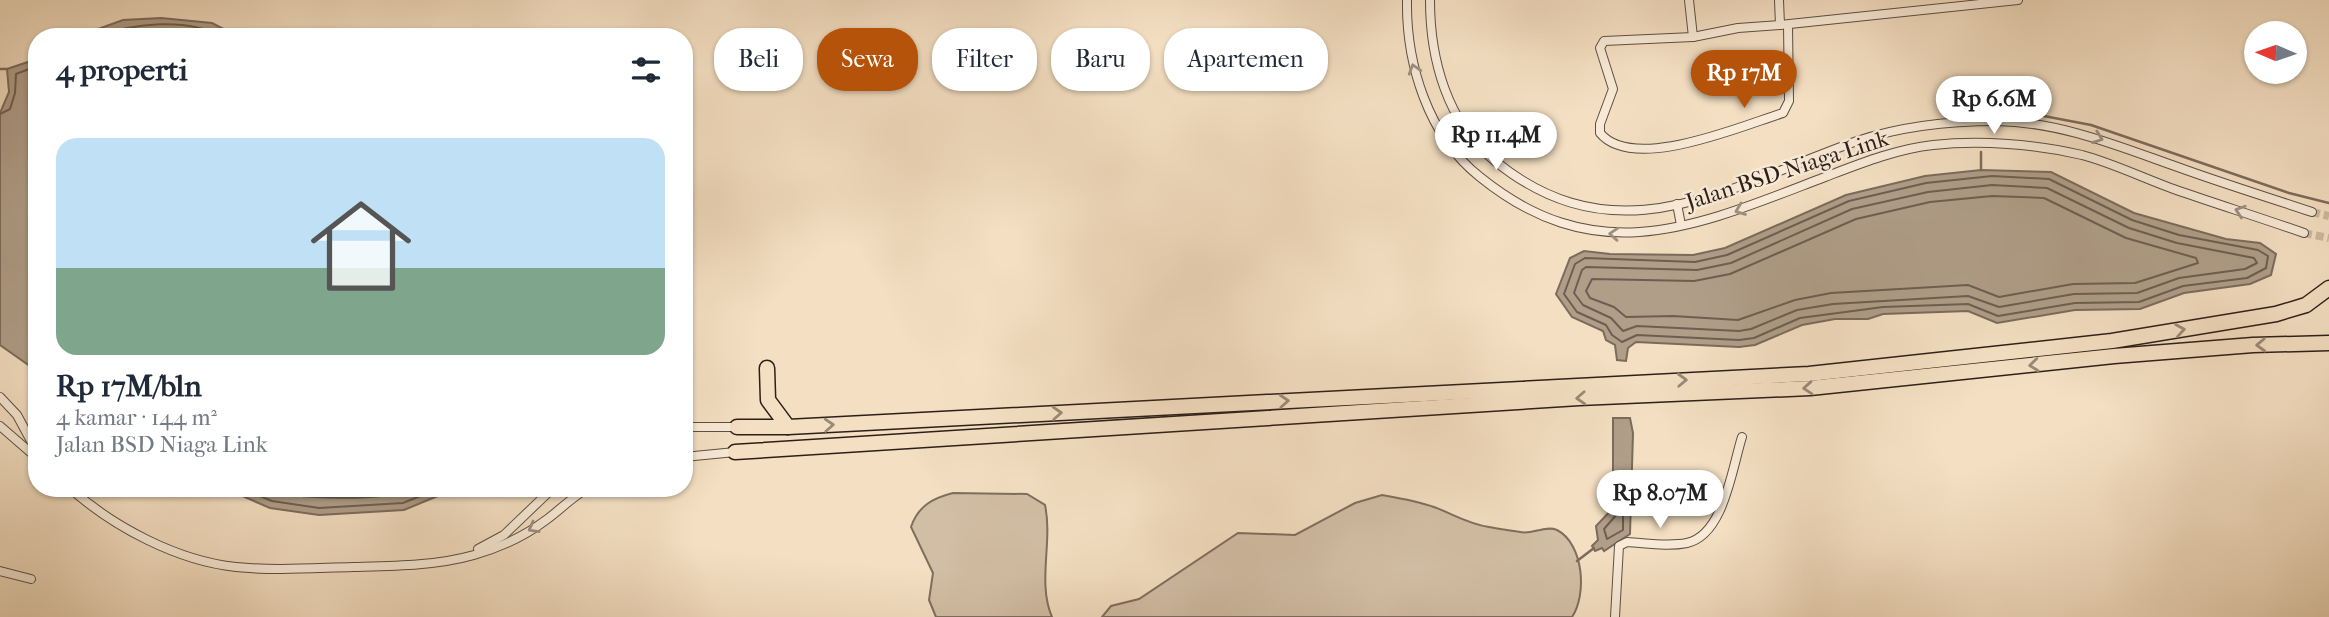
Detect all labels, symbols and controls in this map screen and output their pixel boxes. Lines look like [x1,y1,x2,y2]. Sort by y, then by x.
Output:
north arrow [2244,21,2306,84]
map controls [2244,21,2307,84]
chip: Beli [714,28,803,91]
chip: Sewa [817,28,918,91]
chip: Filter [932,28,1037,91]
chip: Baru [1051,28,1150,91]
chip: Apartemen [1164,28,1328,91]
pin: Rp 17M [1687,50,1801,110]
icon: filters [627,51,665,89]
text: 4 properti [56,53,188,88]
text: Rp 17M [1707,59,1781,86]
one-way arrow [1408,64,1423,76]
pin: Rp 6.6M [1929,76,2059,136]
text: Rp 6.6M [1952,85,2036,112]
pin: Rp 11.4M [1424,113,1568,172]
text: Rp 11.4M [1451,121,1541,148]
street label: Jalan BSD Niaga Link [1680,124,1893,216]
one-way arrow [2092,130,2104,144]
icon: home [298,183,424,309]
one-way arrow [1734,201,1746,215]
one-way arrow [2234,205,2246,220]
one-way arrow [1608,226,1619,241]
one-way arrow [2174,323,2186,338]
one-way arrow [2255,337,2266,352]
one-way arrow [2028,357,2040,372]
text: Rp 17M/bln [56,369,202,404]
one-way arrow [1677,372,1688,387]
one-way arrow [1802,380,1813,395]
one-way arrow [1575,390,1586,405]
one-way arrow [1278,393,1289,408]
text: 4 kamar · 144 m² [56,404,217,431]
one-way arrow [1051,405,1062,420]
one-way arrow [824,418,835,433]
text: Jalan BSD Niaga Link [56,431,268,458]
pin: Rp 8.07M [1588,470,1732,530]
text: Rp 8.07M [1613,479,1707,506]
one-way arrow [527,520,540,533]

